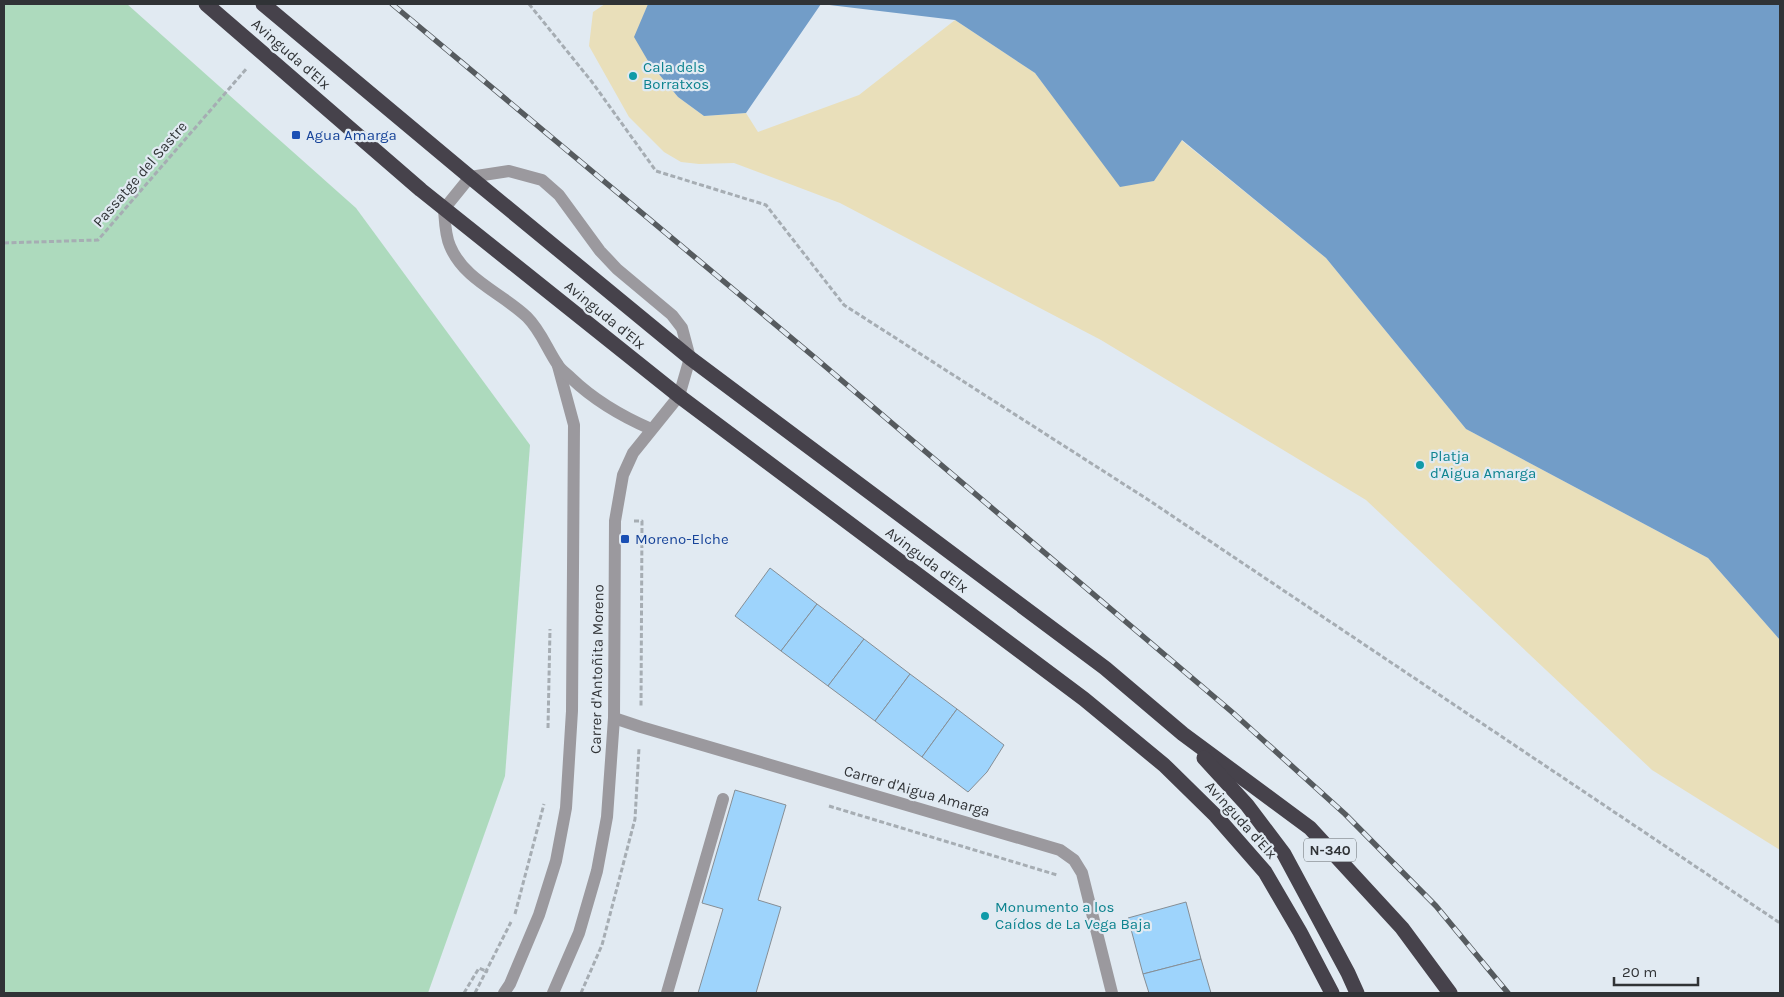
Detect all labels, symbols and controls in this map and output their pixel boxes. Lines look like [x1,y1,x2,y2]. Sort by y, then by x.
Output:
street label: Avinguda d'Elx [248,15,334,93]
place label: Cala dels Borratxos [643,58,709,93]
marker: Cala dels Borratxos [627,70,639,82]
street label: Passatge del Sastre [89,117,191,231]
place label: Agua Amarga [306,126,397,144]
marker: Agua Amarga [290,129,302,141]
street label: Avinguda d'Elx [561,277,649,353]
place label: Platja d'Aigua Amarga [1430,447,1536,482]
marker: Platja d'Aigua Amarga [1414,459,1426,471]
street label: Avinguda d'Elx [882,523,972,597]
place label: Moreno-Elche [635,530,729,548]
marker: Moreno-Elche [619,533,631,545]
street label: Carrer d'Antoñita Moreno [587,584,607,754]
street label: Carrer d'Aigua Amarga [842,762,992,820]
street label: Avinguda d'Elx [1201,777,1281,863]
road number: N-340 [1304,838,1356,862]
place label: Monumento a los Caídos de La Vega Baja [995,898,1151,933]
marker: Monumento a los Caídos de La Vega Baja [979,910,991,922]
scale bar [1614,954,1698,986]
text: 20 m [1622,963,1657,981]

